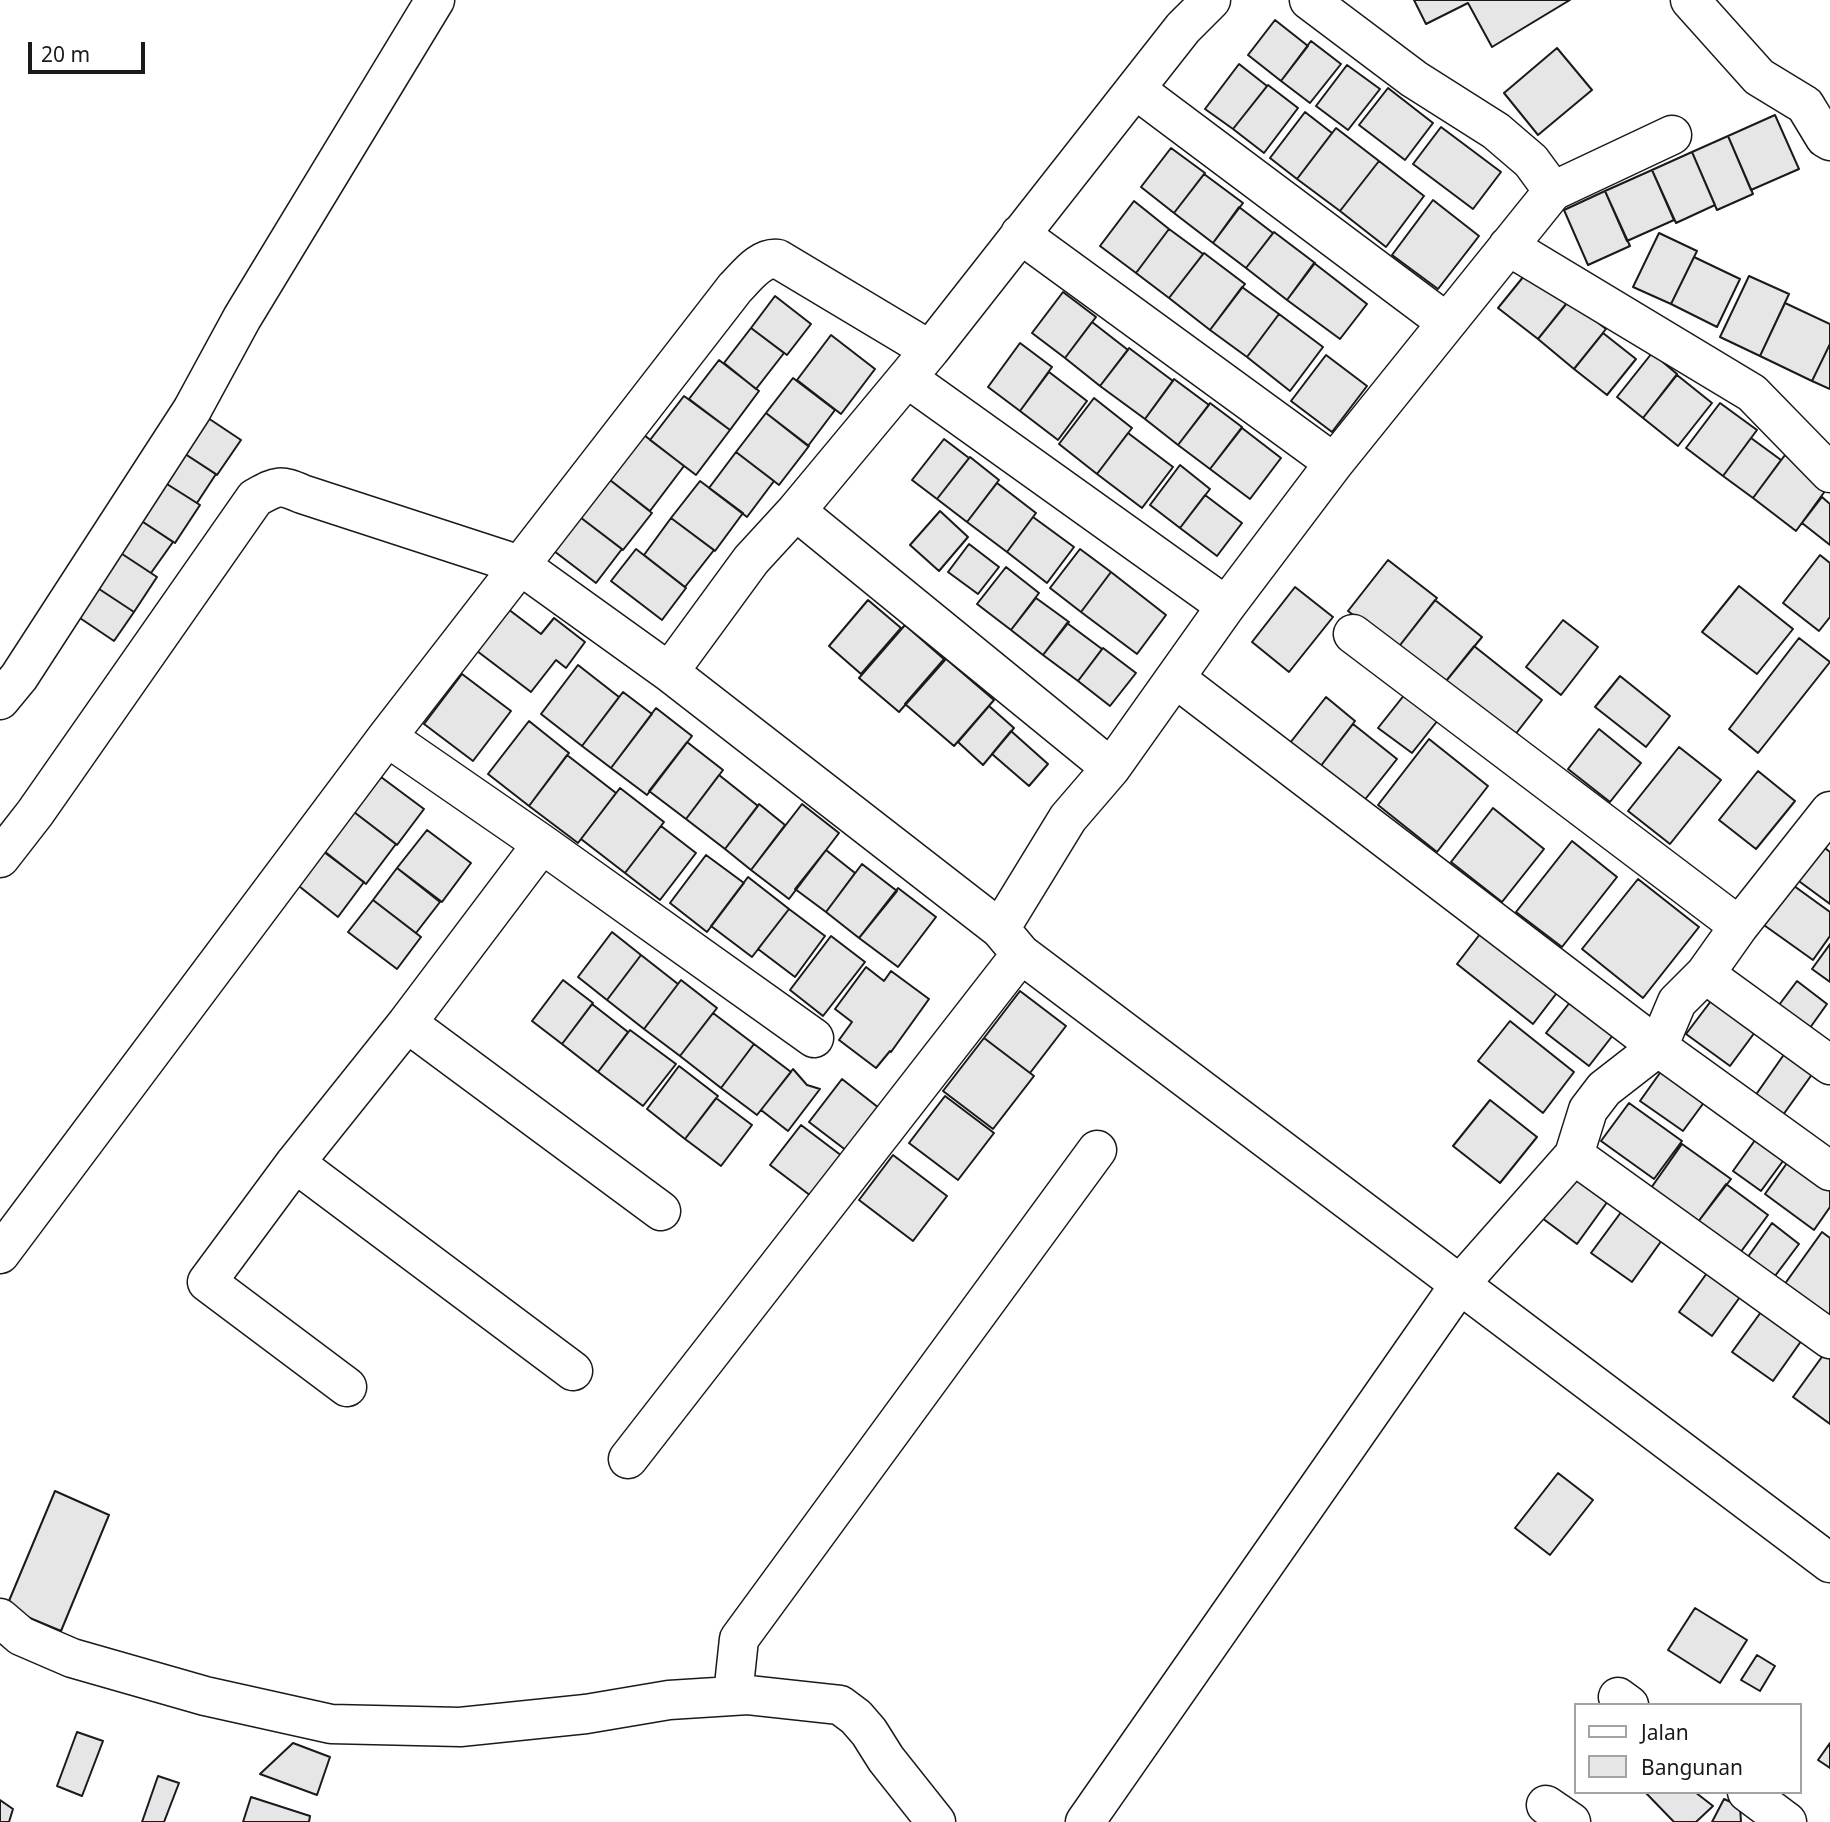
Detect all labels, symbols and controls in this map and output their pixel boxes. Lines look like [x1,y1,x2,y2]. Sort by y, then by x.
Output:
scale bar [32,28,149,72]
text: 20 m [41,40,90,68]
legend [1574,1703,1802,1794]
text: Jalan [1641,1718,1689,1746]
text: Bangunan [1641,1753,1743,1781]

